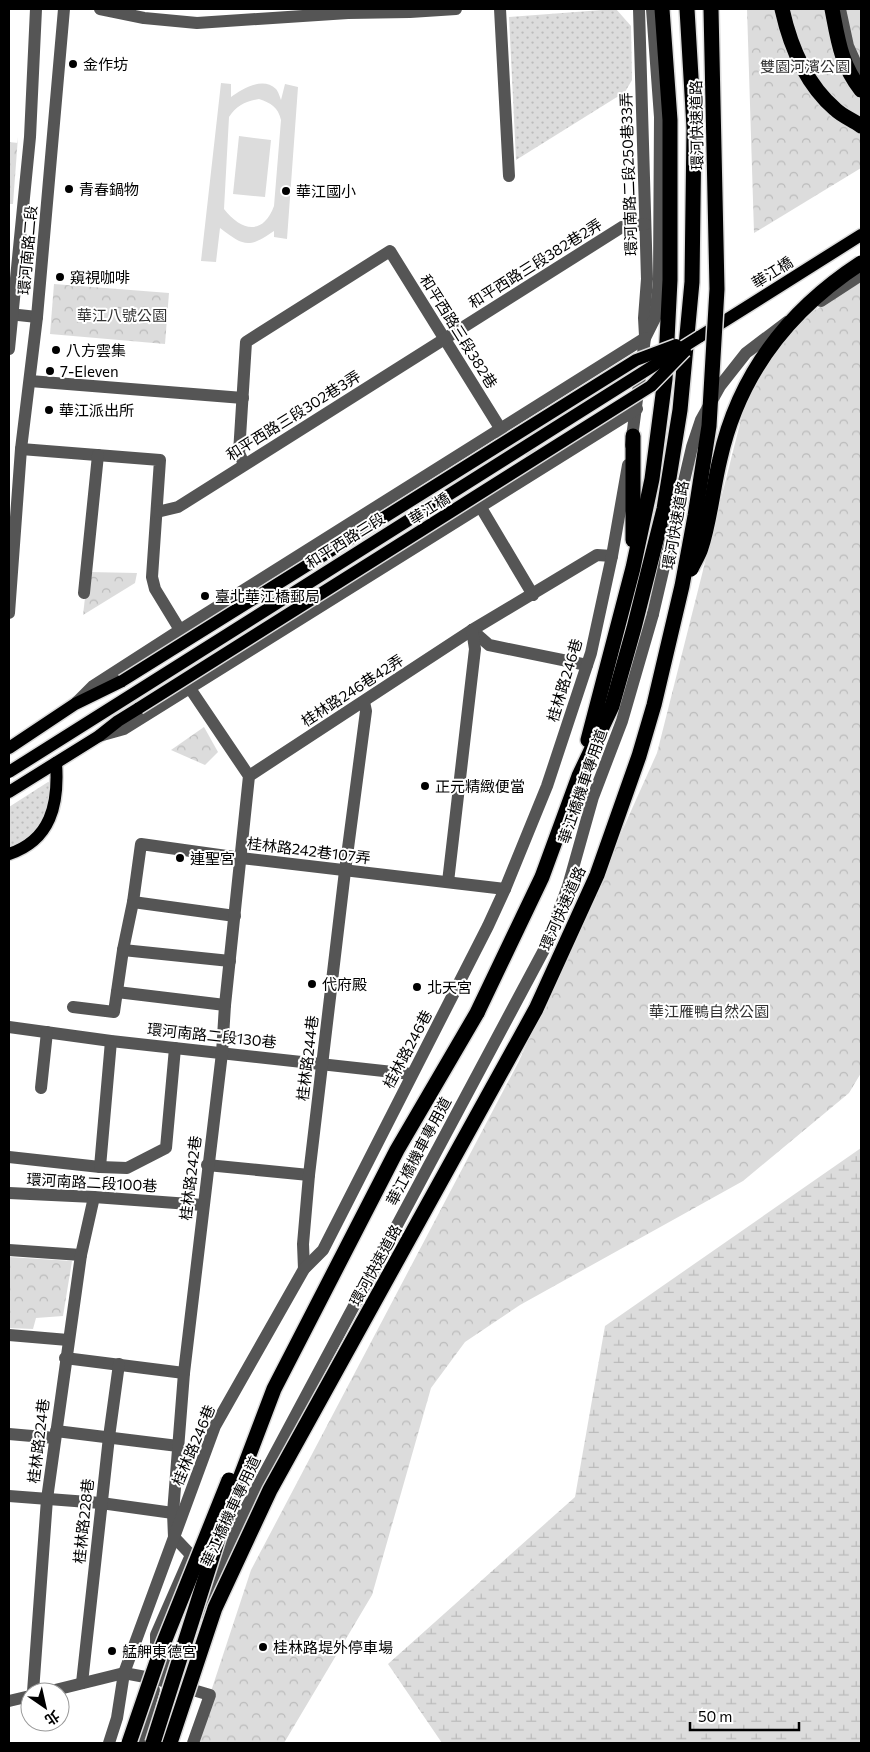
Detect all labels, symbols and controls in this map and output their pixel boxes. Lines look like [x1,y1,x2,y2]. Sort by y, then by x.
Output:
place label: 金作坊 [83,55,128,73]
park label: 雙園河濱公園 [760,57,850,75]
marker: 金作坊 [67,58,79,70]
street label: 環河快速道路 [686,80,706,170]
street label: 環河南路二段250巷33弄 [616,92,640,256]
place label: 青春鍋物 [79,180,139,198]
place label: 華江國小 [296,182,356,200]
marker: 青春鍋物 [63,183,75,195]
marker: 華江國小 [280,185,292,197]
street label: 環河南路二段 [14,204,40,296]
street label: 和平西路三段382巷2弄 [465,214,605,312]
street label: 華江橋 [748,252,796,292]
place label: 窺視咖啡 [70,268,130,286]
marker: 窺視咖啡 [54,271,66,283]
street label: 和平西路三段382巷 [417,271,501,391]
park label: 華江八號公園 [77,306,167,324]
place label: 八方雲集 [66,341,126,359]
marker: 八方雲集 [50,344,62,356]
place label: 7-Eleven [60,362,119,380]
marker: 7-Eleven [44,365,56,377]
street label: 和平西路三段302巷3弄 [222,366,364,464]
place label: 華江派出所 [59,401,134,419]
marker: 華江派出所 [43,404,55,416]
street label: 環河快速道路 [658,479,692,571]
street label: 華江橋 [405,488,453,528]
street label: 和平西路三段 [302,509,388,571]
place label: 臺北華江橋郵局 [215,587,320,605]
marker: 臺北華江橋郵局 [199,590,211,602]
street label: 桂林路246巷 [543,636,585,724]
street label: 桂林路246巷42弄 [298,650,406,730]
street label: 華江橋機車專用道 [554,726,610,846]
place label: 正元精緻便當 [435,777,525,795]
marker: 正元精緻便當 [419,780,431,792]
street label: 桂林路242巷107弄 [246,833,372,867]
place label: 連聖宮 [190,849,235,867]
marker: 連聖宮 [174,852,186,864]
street label: 環河快速道路 [535,863,589,953]
place label: 代府殿 [322,975,367,993]
marker: 代府殿 [306,978,318,990]
place label: 北天宮 [427,978,472,996]
marker: 北天宮 [411,981,423,993]
park label: 華江雁鴨自然公園 [649,1002,769,1020]
street label: 桂林路246巷 [379,1007,435,1091]
street label: 桂林路244巷 [293,1014,321,1102]
street label: 環河南路二段130巷 [147,1019,277,1051]
street label: 華江橋機車專用道 [382,1094,454,1208]
street label: 桂林路242巷 [176,1135,204,1221]
street label: 環河南路二段100巷 [26,1170,158,1194]
street label: 環河快速道路 [345,1221,405,1309]
street label: 桂林路224巷 [24,1398,52,1484]
street label: 桂林路246巷 [168,1402,218,1488]
street label: 華江橋機車專用道 [196,1453,264,1569]
street label: 桂林路228巷 [70,1477,96,1565]
place label: 桂林路堤外停車場 [273,1638,393,1656]
marker: 桂林路堤外停車場 [257,1641,269,1653]
place label: 艋舺東德宮 [122,1642,197,1660]
marker: 艋舺東德宮 [106,1645,118,1657]
north arrow [20,1682,70,1732]
scale bar [690,1700,799,1732]
text: 北 [42,1707,63,1729]
text: 50 m [698,1707,732,1725]

